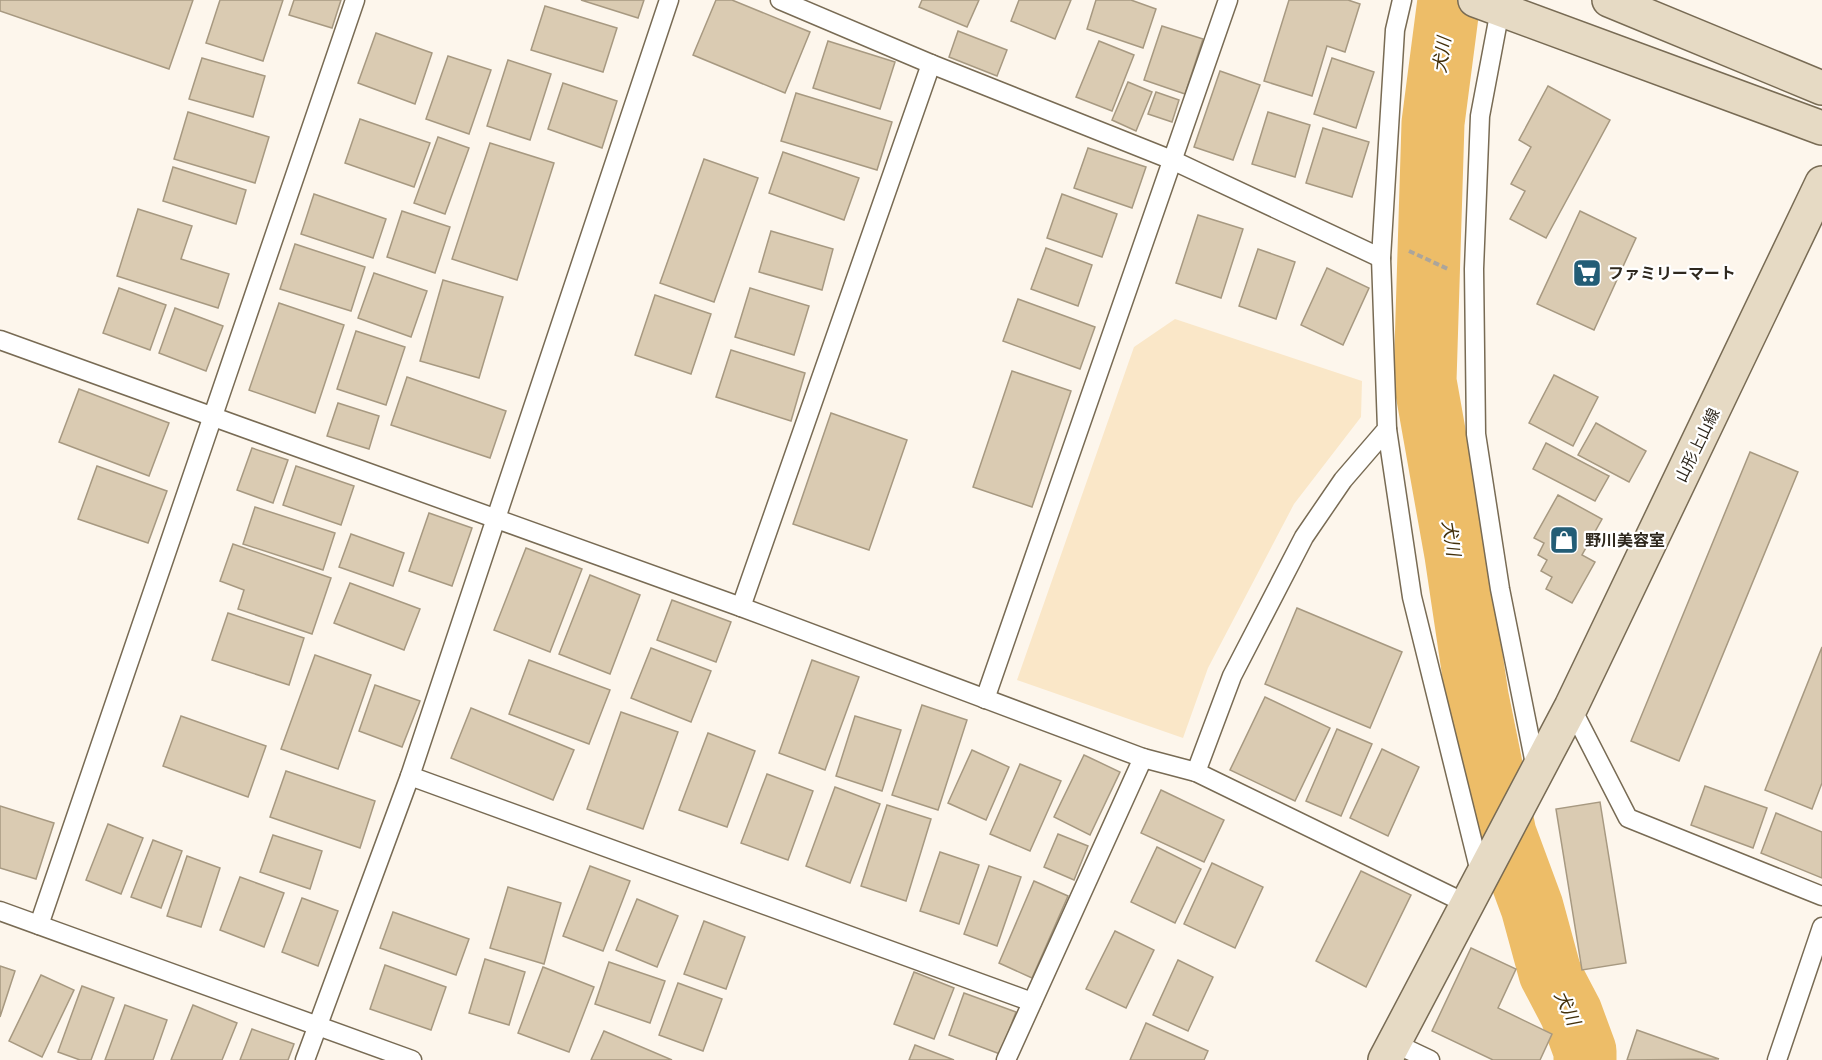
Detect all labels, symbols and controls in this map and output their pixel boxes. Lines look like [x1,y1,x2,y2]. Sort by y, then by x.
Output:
water label: 犬川 [1428,34,1455,74]
supermarket icon: ファミリーマート [1571,257,1603,289]
place label: ファミリーマート [1608,263,1736,282]
street label: 山形上山線 [1670,405,1723,485]
water label: 犬川 [1438,518,1466,559]
shop icon: 野川美容室 [1548,524,1580,556]
place label: 野川美容室 [1585,530,1665,549]
water label: 犬川 [1550,987,1586,1030]

